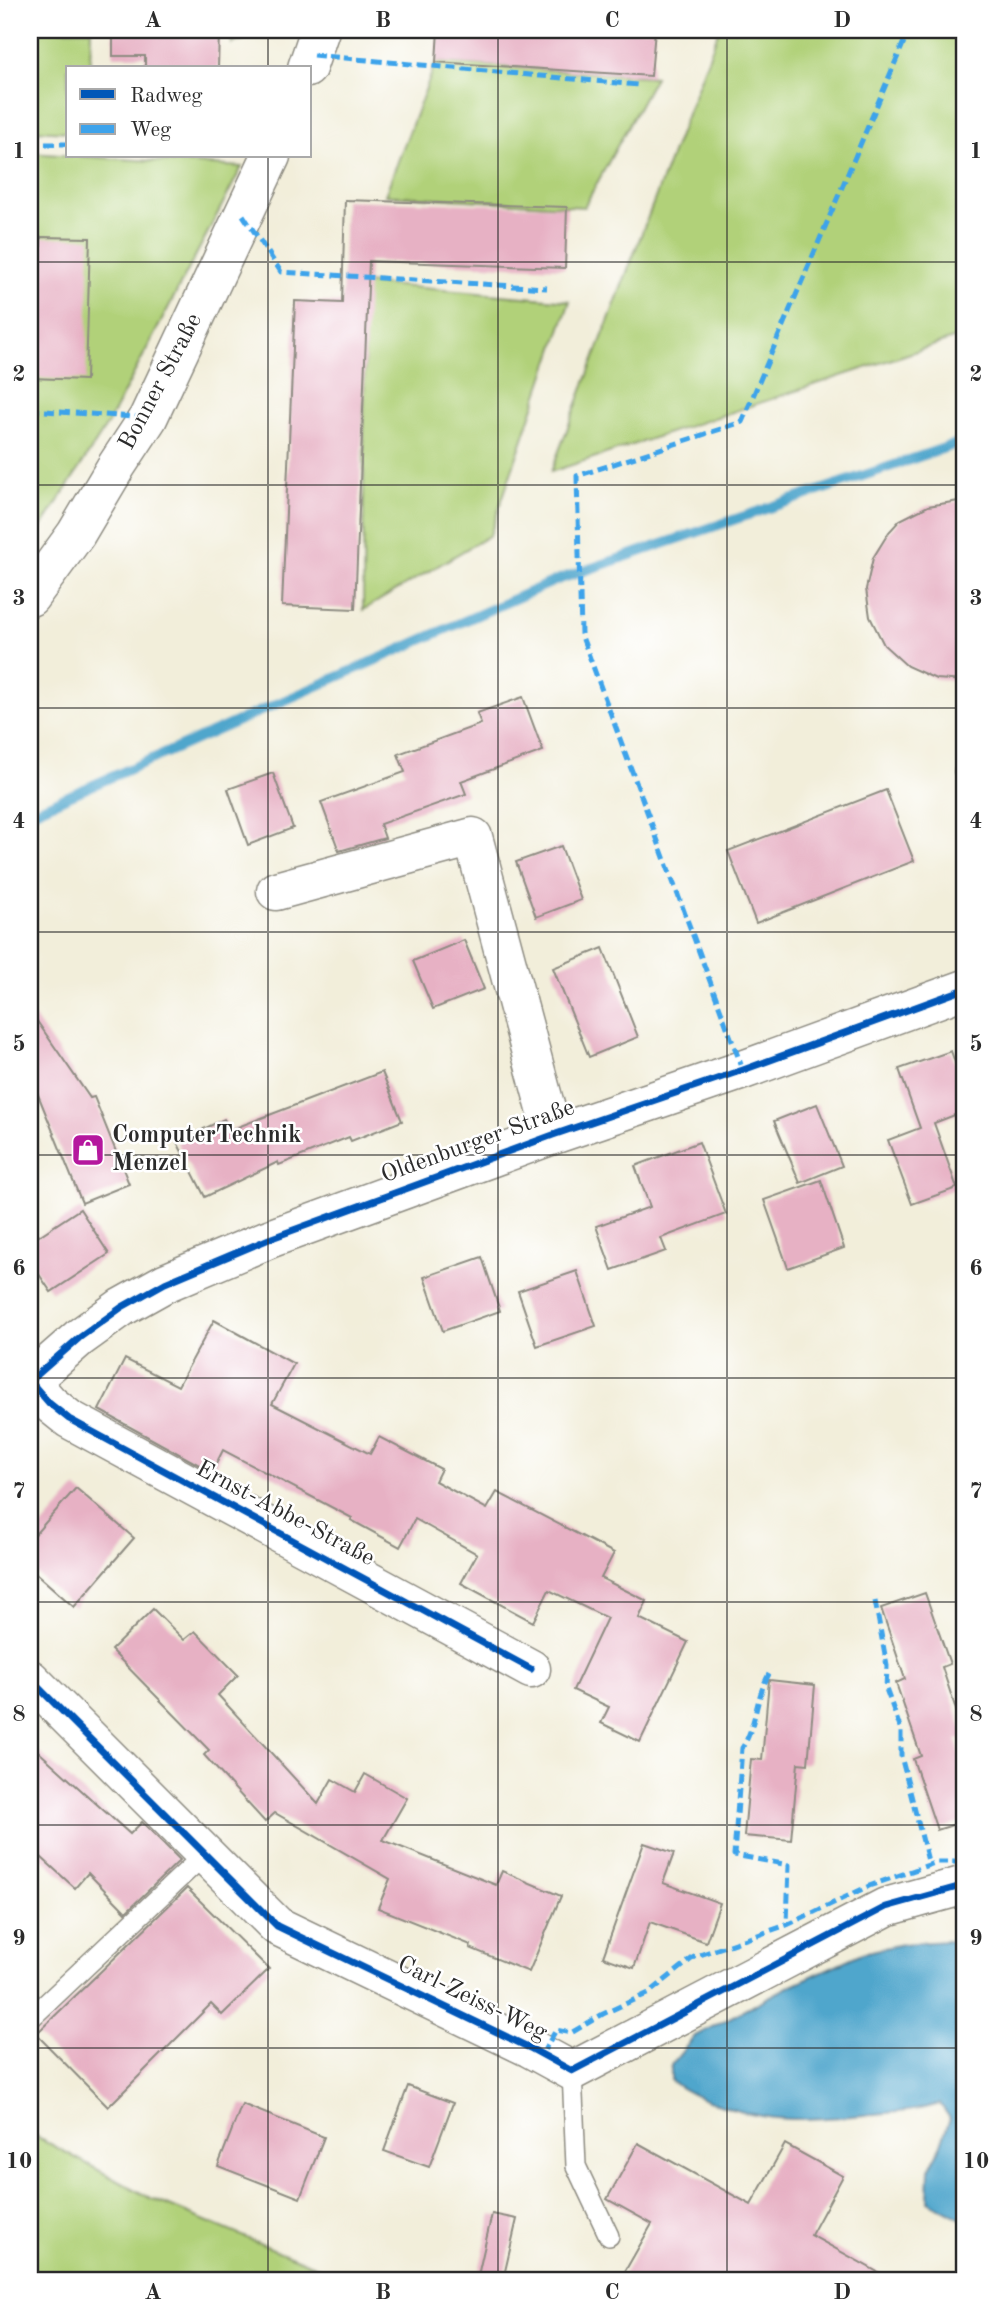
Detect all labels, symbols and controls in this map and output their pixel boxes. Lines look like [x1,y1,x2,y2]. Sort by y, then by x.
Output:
text: A [144,9,162,32]
text: B [375,9,391,32]
text: C [604,9,620,32]
text: D [833,9,851,32]
legend [66,66,312,158]
text: Radweg [130,86,203,107]
text: Weg [130,120,172,141]
text: 1 [12,140,26,163]
text: 1 [969,140,983,163]
street label: Bonner Straße [115,310,207,454]
text: 2 [12,363,26,386]
text: 2 [969,363,983,386]
text: 3 [12,587,26,610]
text: 3 [969,587,983,610]
text: 4 [12,810,26,833]
text: 4 [969,810,983,833]
text: 5 [12,1033,26,1056]
text: 5 [969,1033,983,1056]
street label: Oldenburger Straße [378,1096,578,1188]
place label: ComputerTechnik Menzel [112,1124,301,1176]
shop icon: ComputerTechnik Menzel [69,1131,107,1169]
text: 6 [12,1257,26,1280]
text: 6 [969,1257,983,1280]
street label: Ernst-Abbe-Straße [192,1457,378,1571]
text: 7 [12,1480,26,1503]
text: 7 [969,1480,983,1503]
text: 8 [12,1703,26,1726]
text: 8 [969,1703,983,1726]
text: 9 [12,1927,26,1950]
text: 9 [969,1927,983,1950]
street label: Carl-Zeiss-Weg [393,1952,551,2046]
text: 10 [6,2150,32,2173]
text: 10 [963,2150,989,2173]
text: A [144,2281,162,2304]
text: B [375,2281,391,2304]
text: C [604,2281,620,2304]
text: D [833,2281,851,2304]

